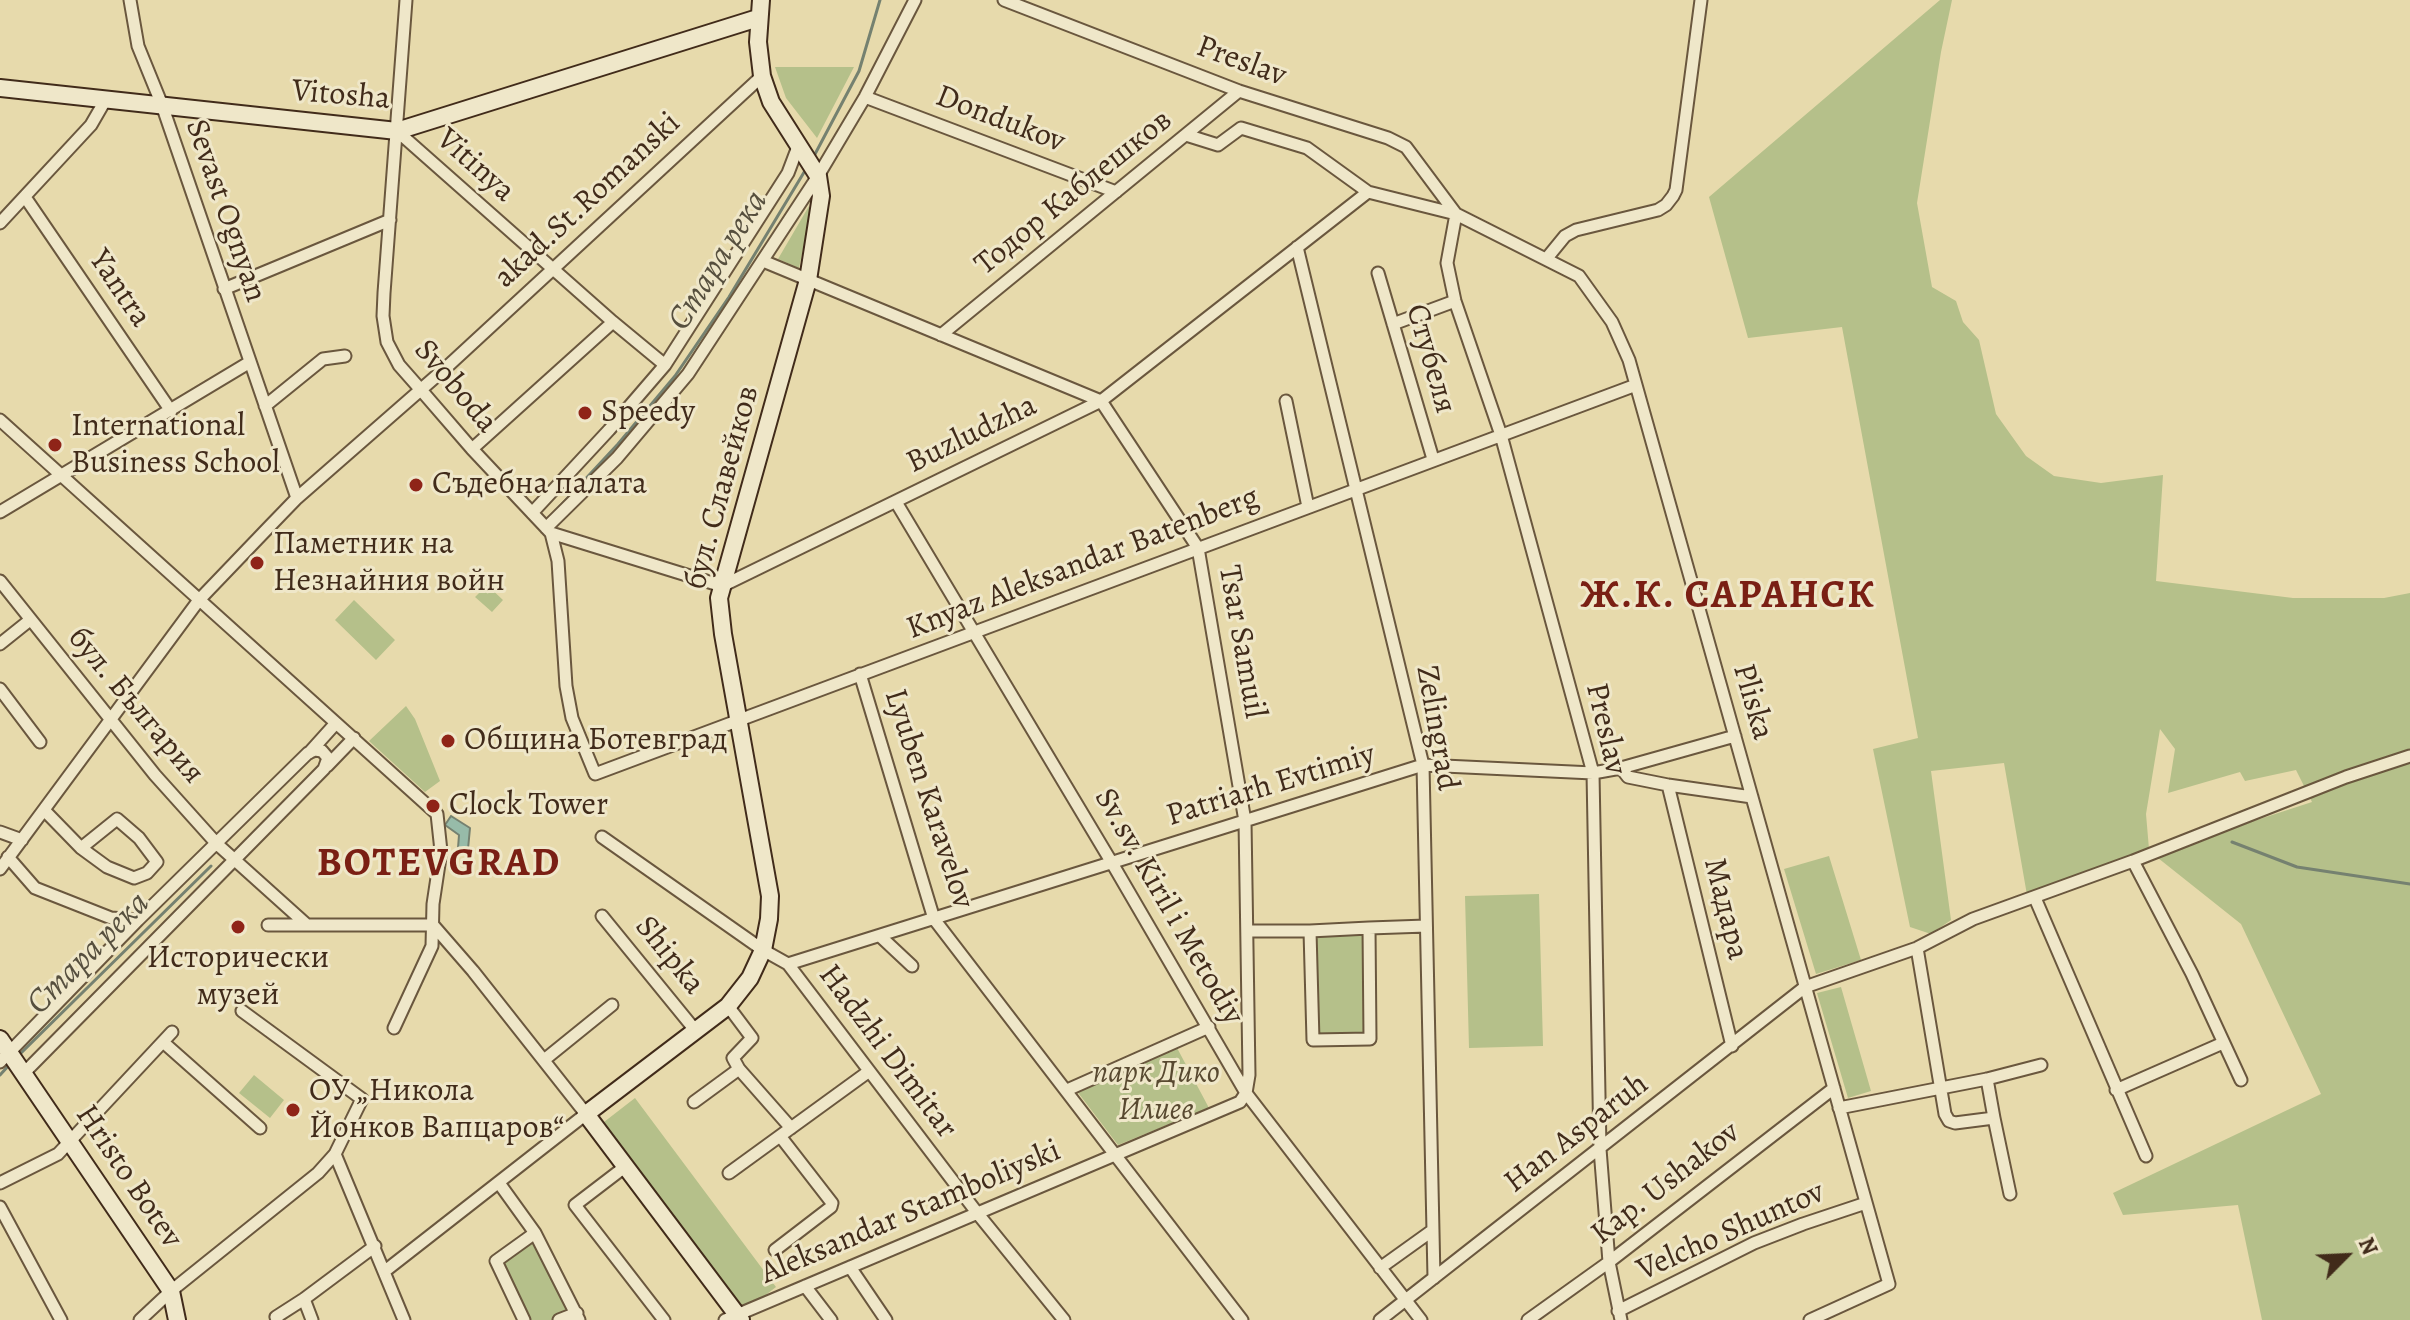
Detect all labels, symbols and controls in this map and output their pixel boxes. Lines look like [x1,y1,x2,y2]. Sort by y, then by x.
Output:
street label: Preslav [1191,28,1291,96]
street label: Vitosha [290,73,392,119]
street label: Dondukov [930,78,1070,162]
street label: Тодор Каблешков [968,102,1180,284]
street label: akad.St.Romanski [487,105,689,297]
street label: Sevast Ognyan [176,115,274,307]
street label: Vitinya [428,121,522,211]
water label: Стара река [660,184,778,338]
street label: Yantra [79,243,159,335]
street label: Стубеля [1396,300,1464,418]
street label: Svoboda [405,332,505,442]
street label: бул. Славейков [677,382,769,594]
street label: Buzludzha [901,387,1043,483]
place label: Speedy [601,394,695,432]
marker: Speedy [576,404,594,422]
place label: International Business School [71,408,280,483]
marker: International Business School [46,436,64,454]
place label: Съдебна палата [432,466,647,504]
marker: Съдебна палата [407,476,425,494]
street label: Knyaz Aleksandar Batenberg [901,479,1265,649]
place label: Паметник на Незнайния войн [273,526,505,601]
marker: Паметник на Незнайния войн [248,554,266,572]
street label: Tsar Samuil [1209,563,1273,721]
district label: Ж.К. САРАНСК [1580,573,1876,621]
street label: бул. България [58,620,212,792]
street label: Pliska [1723,659,1781,745]
street label: Zelingrad [1406,662,1466,794]
street label: Preslav [1576,679,1634,779]
street label: Lyuben Karavelov [874,684,982,914]
place label: Община Ботевград [464,722,728,760]
marker: Община Ботевград [439,732,457,750]
street label: Patriarh Evtimiy [1162,736,1380,836]
street label: Sv.sv. Kiril i Metodiy [1085,782,1251,1032]
place label: Clock Tower [449,787,608,825]
marker: Clock Tower [424,797,442,815]
district label: BOTEVGRAD [317,841,561,889]
street label: Мадара [1694,854,1756,964]
water label: Стара река [19,884,159,1024]
street label: Shipka [626,909,712,1003]
marker: Исторически музей [229,918,247,936]
place label: Исторически музей [147,940,329,1015]
street label: Hadzhi Dimitar [809,958,965,1146]
park label: парк Дико Илиев [1092,1055,1220,1130]
street label: Han Asparuh [1497,1066,1657,1202]
place label: ОУ „Никола Йонков Вапцаров“ [309,1073,564,1148]
street label: Hristo Botev [66,1098,190,1256]
marker: ОУ „Никола Йонков Вапцаров“ [284,1101,302,1119]
street label: Kap. Ushakov [1584,1114,1748,1254]
street label: Aleksandar Stamboliyski [755,1132,1067,1294]
street label: Velcho Shuntov [1631,1174,1831,1290]
north arrow [2306,1216,2386,1296]
text: N [2351,1233,2385,1260]

